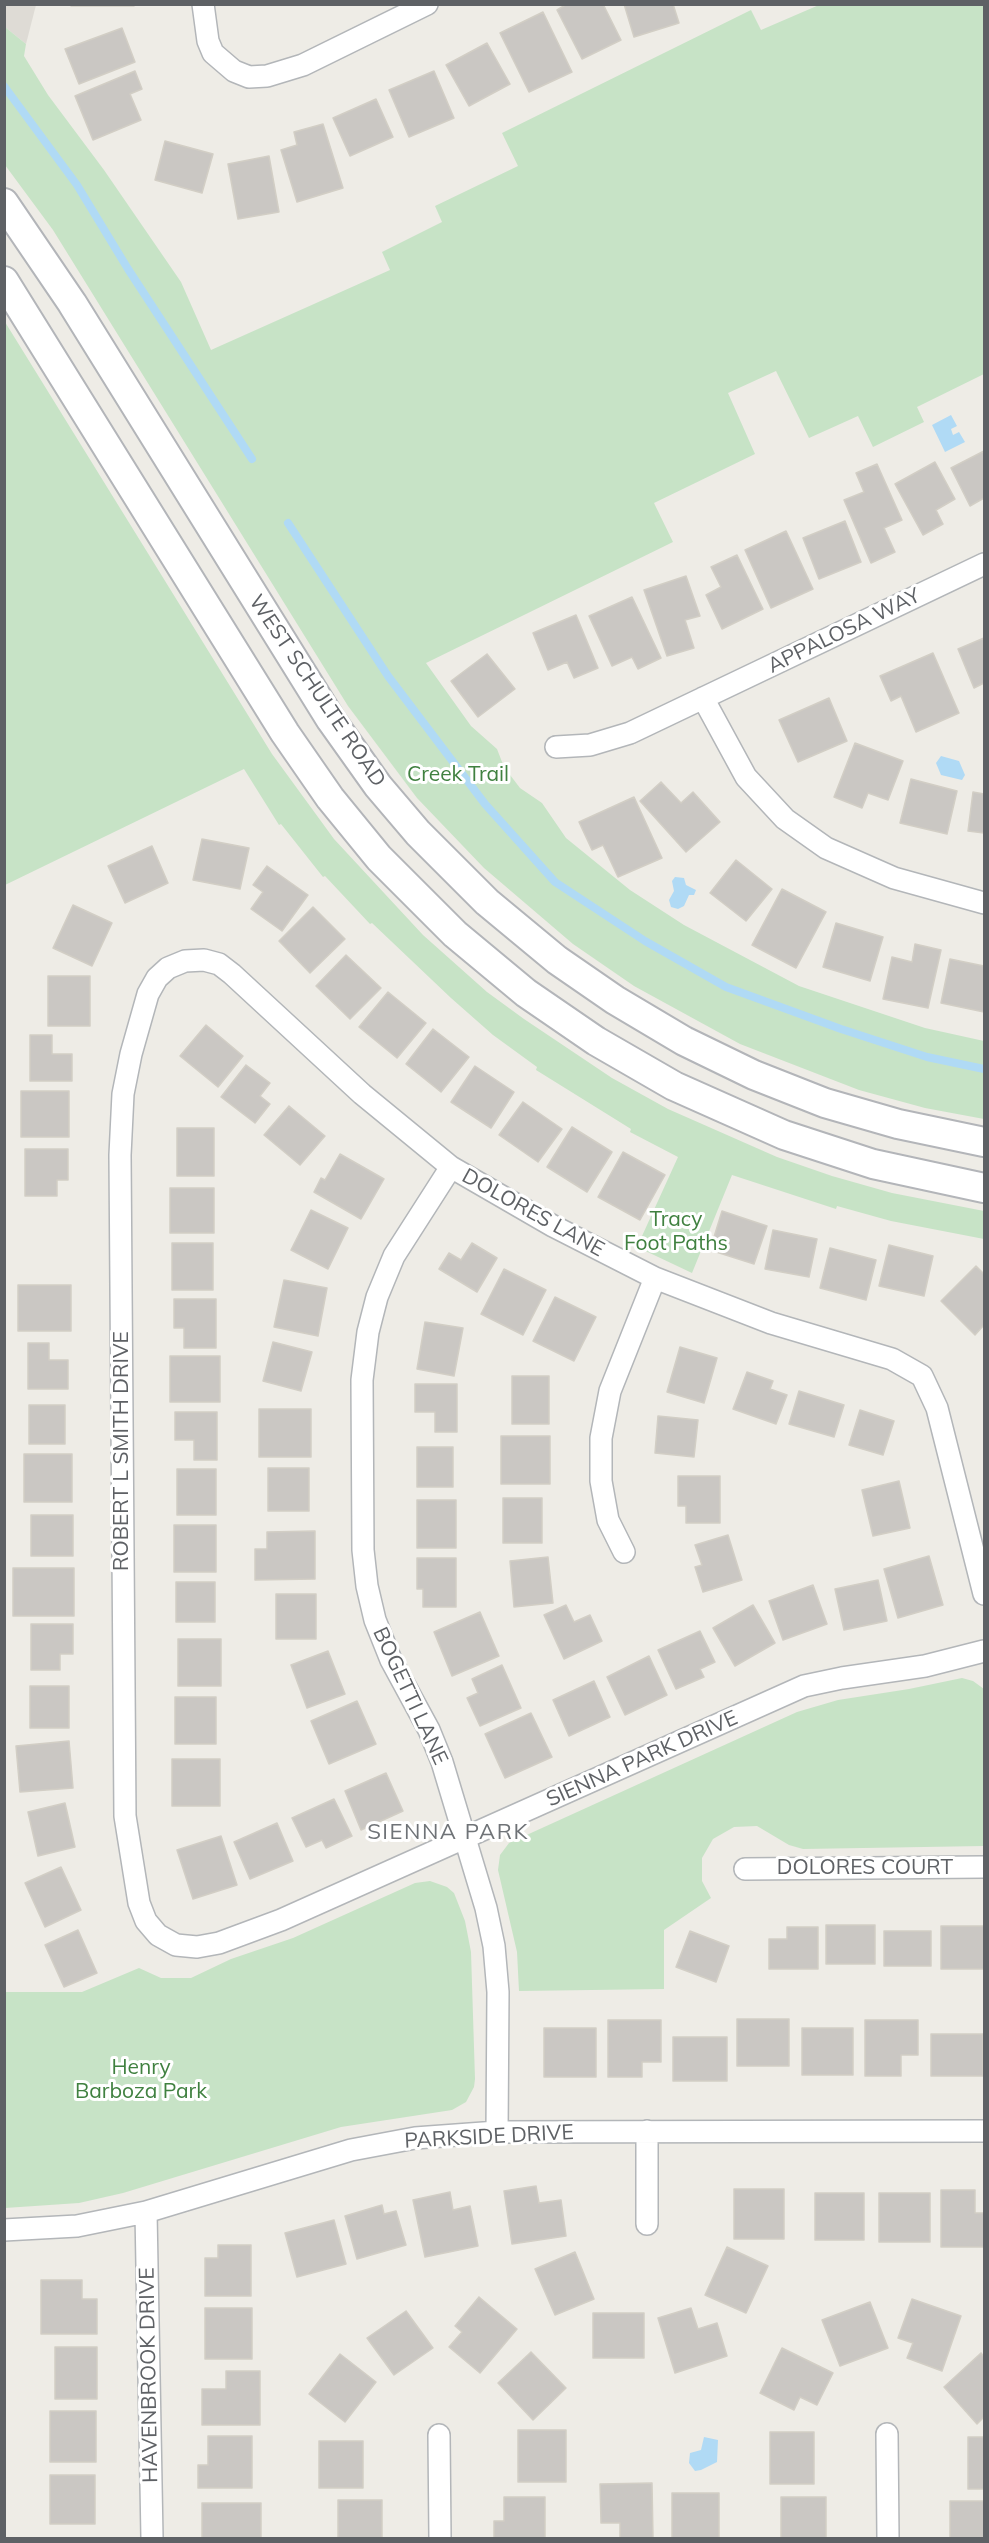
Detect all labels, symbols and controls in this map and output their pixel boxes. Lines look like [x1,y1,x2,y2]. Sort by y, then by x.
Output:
street label: APPALOSA WAY [764,583,924,679]
street label: WEST SCHULTE ROAD [243,590,391,792]
park label: Creek Trail [407,762,509,788]
street label: DOLORES LANE [458,1164,608,1262]
park label: Tracy Foot Paths [624,1207,728,1257]
street label: ROBERT L SMITH DRIVE [109,1331,135,1571]
street label: BOGETTI LANE [367,1623,453,1769]
street label: SIENNA PARK DRIVE [542,1705,742,1813]
district label: SIENNA PARK [367,1819,529,1845]
street label: DOLORES COURT [777,1855,953,1881]
park label: Henry Barboza Park [75,2055,207,2105]
street label: PARKSIDE DRIVE [404,2120,574,2154]
street label: HAVENBROOK DRIVE [135,2267,163,2483]

